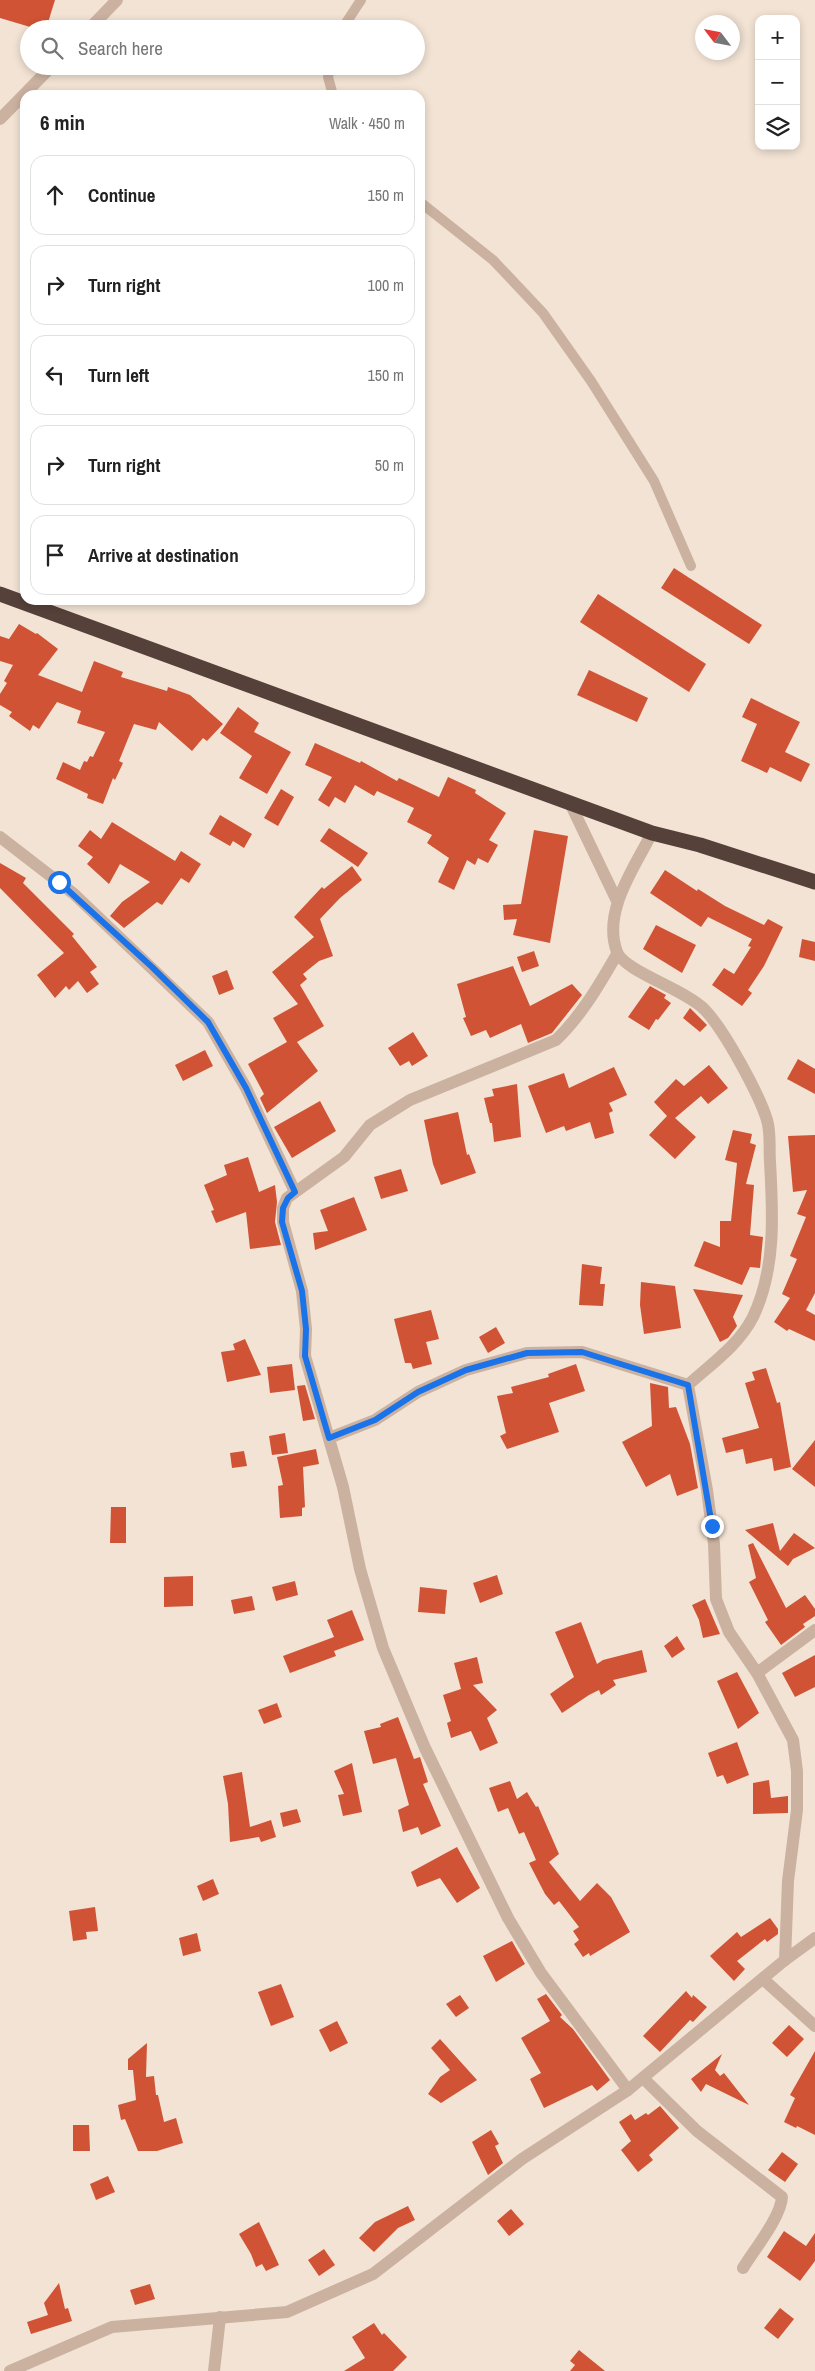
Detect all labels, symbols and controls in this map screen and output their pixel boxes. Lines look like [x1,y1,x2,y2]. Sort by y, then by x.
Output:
north arrow [695,15,740,60]
map controls [755,15,800,150]
button: + [755,15,800,60]
search box [20,20,425,75]
icon: search [38,34,66,62]
text: Search here [78,35,163,61]
button: − [755,60,800,105]
button: layers [755,105,800,150]
text: 6 min [40,108,85,137]
text: Walk · 450 m [329,112,405,134]
icon: ahead [41,181,69,209]
text: Continue [88,182,156,208]
text: 150 m [368,184,404,206]
icon: right [41,271,69,299]
text: Turn right [88,272,160,298]
text: 100 m [368,274,404,296]
icon: left [41,361,69,389]
text: Turn left [88,362,149,388]
text: 150 m [368,364,404,386]
icon: right [41,451,69,479]
text: Turn right [88,452,160,478]
text: 50 m [375,454,404,476]
icon: arrive [41,541,69,569]
text: Arrive at destination [88,542,239,568]
route start [48,871,71,894]
route end [701,1515,724,1538]

